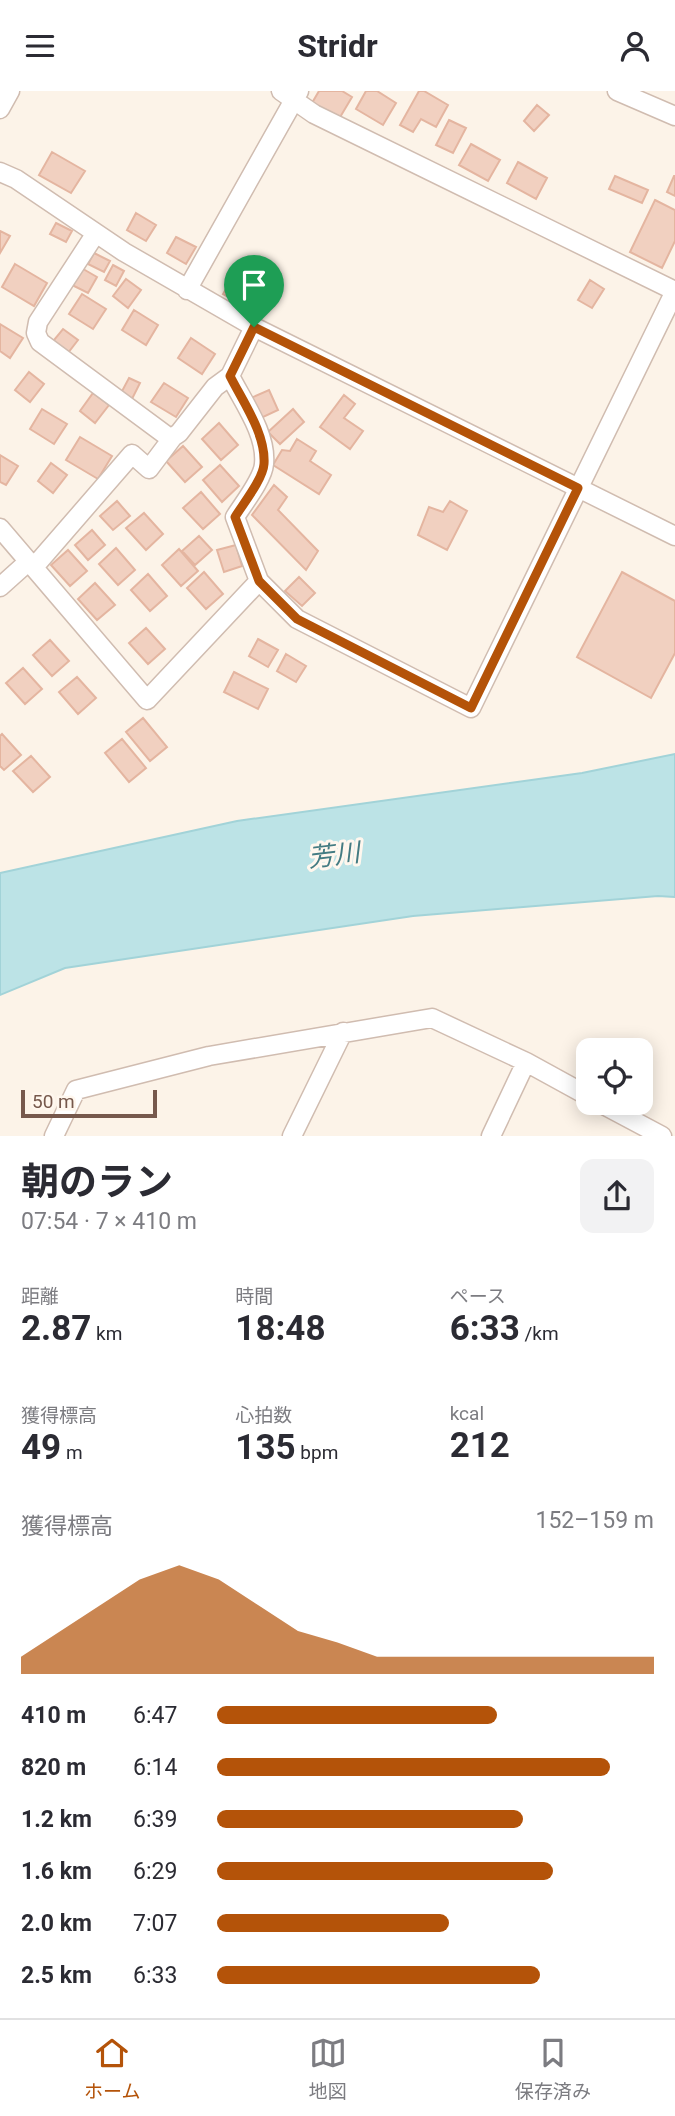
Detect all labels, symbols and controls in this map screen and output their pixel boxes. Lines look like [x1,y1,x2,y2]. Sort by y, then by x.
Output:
icon: menu [21,27,59,65]
text: Stridr [297,27,378,65]
icon: person [616,27,654,65]
pin [224,255,284,327]
icon: arrive [235,266,273,304]
water label: 芳川 [306,837,365,873]
map controls [576,1038,653,1115]
button: locate [576,1038,653,1115]
scale bar [21,1087,158,1119]
text: 50 m [32,1090,75,1113]
button: share [580,1159,654,1233]
text: 朝のラン [21,1160,173,1204]
text: 07:54 · 7 × 410 m [21,1208,197,1235]
text: 距離 [21,1285,59,1308]
text: 時間 [235,1285,273,1308]
text: ペース [450,1285,506,1308]
text: 2.87 [21,1308,91,1349]
text: 18:48 [235,1308,326,1349]
text: 6:33 [450,1308,520,1349]
text: km [91,1322,122,1345]
text: /km [520,1322,559,1345]
text: kcal [450,1402,484,1425]
text: 獲得標高 [21,1404,97,1427]
text: 心拍数 [235,1404,292,1427]
text: 212 [450,1425,510,1466]
text: 49 [21,1427,61,1468]
text: 135 [235,1427,296,1468]
text: m [61,1441,83,1464]
text: bpm [296,1441,338,1464]
text: 152–159 m [535,1507,654,1534]
text: 獲得標高 [21,1513,113,1540]
text: 410 m [21,1702,86,1729]
text: 6:47 [133,1702,177,1729]
text: 820 m [21,1754,86,1781]
text: 6:14 [133,1754,177,1781]
text: 1.2 km [21,1806,92,1833]
text: 6:39 [133,1806,177,1833]
text: 1.6 km [21,1858,92,1885]
text: 6:29 [133,1858,177,1885]
text: 2.0 km [21,1910,92,1937]
text: 7:07 [133,1910,177,1937]
text: 2.5 km [21,1962,92,1989]
text: 6:33 [133,1962,177,1989]
tab: ホーム [84,2034,141,2103]
tab: 地図 [309,2034,347,2103]
tab: 保存済み [515,2034,591,2103]

